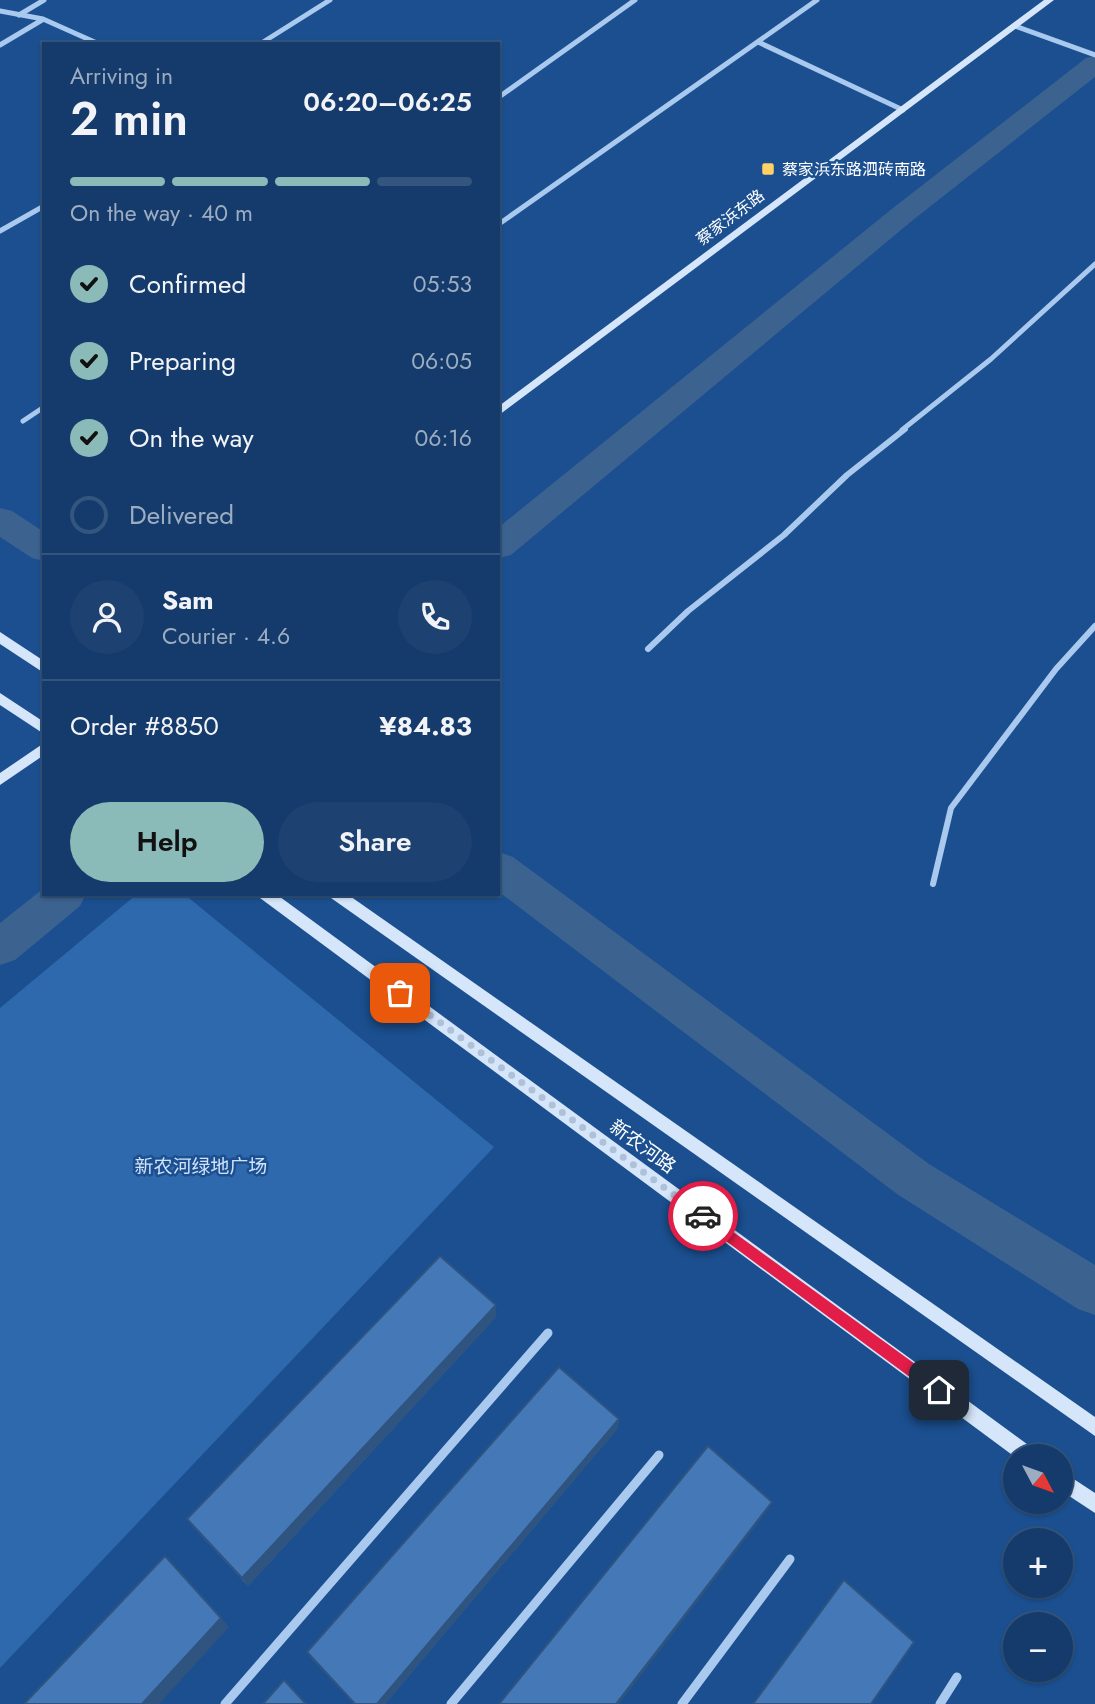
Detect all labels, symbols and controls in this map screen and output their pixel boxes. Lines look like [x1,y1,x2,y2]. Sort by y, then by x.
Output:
text: Arriving in [70,59,173,93]
text: 06:20–06:25 [303,83,472,121]
text: 2 min [70,86,188,152]
place label: 蔡家浜东路泗砖南路 [782,158,926,181]
marker: 蔡家浜东路泗砖南路 [760,161,776,177]
street label: 蔡家浜东路 [691,184,769,251]
text: On the way · 40 m [70,196,253,230]
icon: check [70,265,108,303]
text: Confirmed [129,265,246,303]
text: 05:53 [413,267,472,301]
icon: check [70,342,108,380]
text: Preparing [129,342,236,380]
text: 06:05 [411,344,472,378]
icon: check [70,419,108,457]
text: On the way [129,419,254,457]
text: 06:16 [414,421,472,455]
text: Delivered [129,496,234,534]
button: person [70,580,144,654]
button: phone [398,580,472,654]
text: Sam [162,581,214,619]
text: Courier · 4.6 [162,619,290,653]
text: Order #8850 [70,707,219,745]
text: ¥84.83 [379,707,472,745]
button: Help [70,802,264,882]
button: Share [278,802,472,882]
pin [370,963,430,1023]
icon: bag [381,974,419,1012]
street label: 新农河路 [604,1113,681,1180]
park label: 新农河绿地广场 [134,1153,268,1180]
courier [668,1181,738,1251]
icon: car [684,1197,722,1235]
pin [909,1360,969,1420]
icon: home [920,1371,958,1409]
north arrow [1003,1444,1073,1514]
map controls [1003,1444,1073,1682]
button: + [1003,1528,1073,1598]
button: − [1003,1612,1073,1682]

